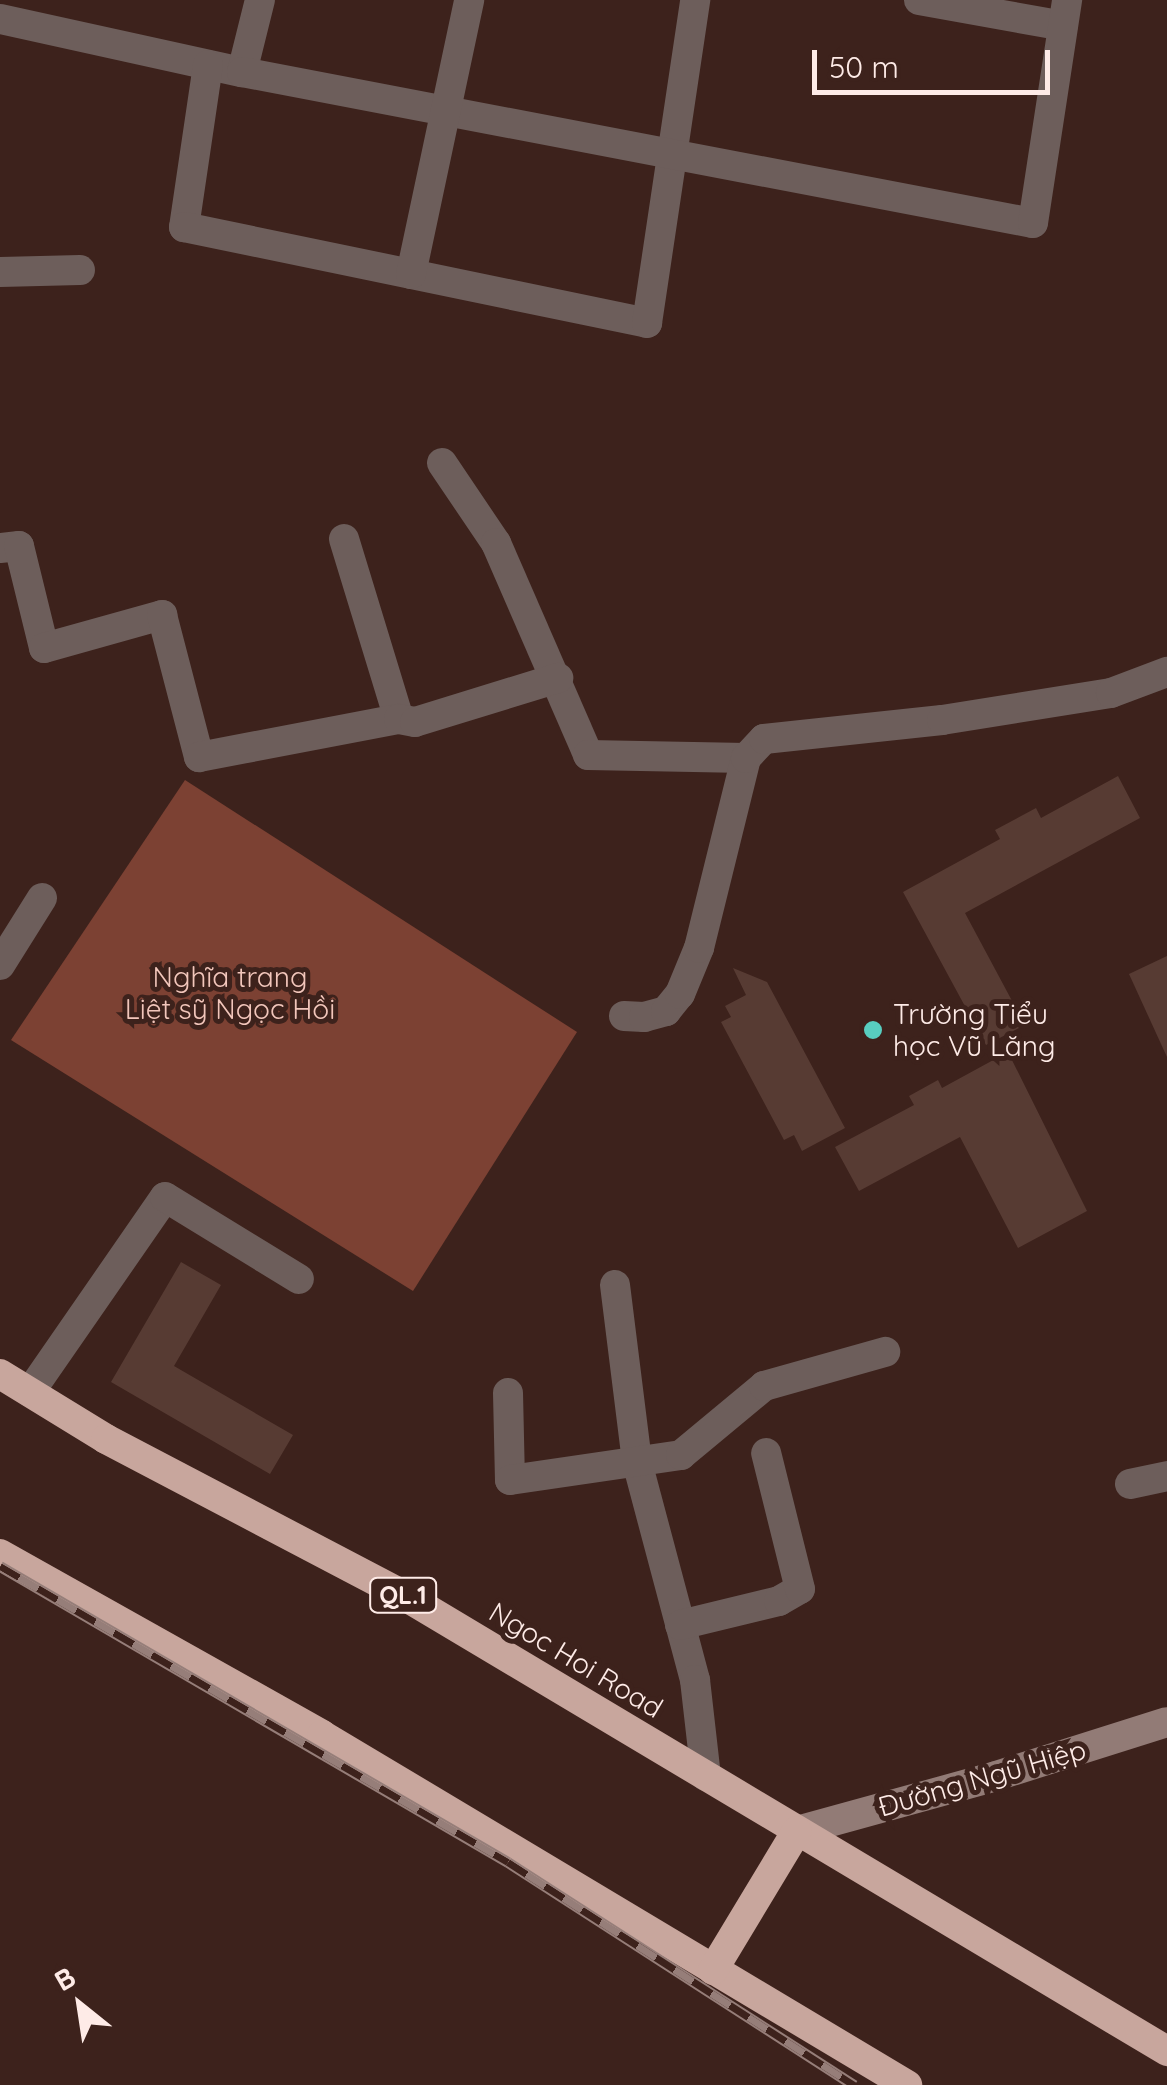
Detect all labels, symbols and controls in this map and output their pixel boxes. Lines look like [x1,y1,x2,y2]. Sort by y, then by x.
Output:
scale bar [817,30,1054,92]
text: 50 m [829,48,899,86]
park label: Nghĩa trang Liệt sỹ Ngọc Hồi [125,960,335,1026]
place label: Trường Tiểu học Vũ Lăng [893,997,1055,1063]
marker: Trường Tiểu học Vũ Lăng [862,1019,884,1041]
road number: QL.1 [368,1575,438,1615]
street label: Ngoc Hoi Road [483,1595,669,1725]
street label: Đường Ngũ Hiệp [874,1732,1090,1824]
north arrow [30,1955,130,2055]
text: B [48,1959,81,1998]

